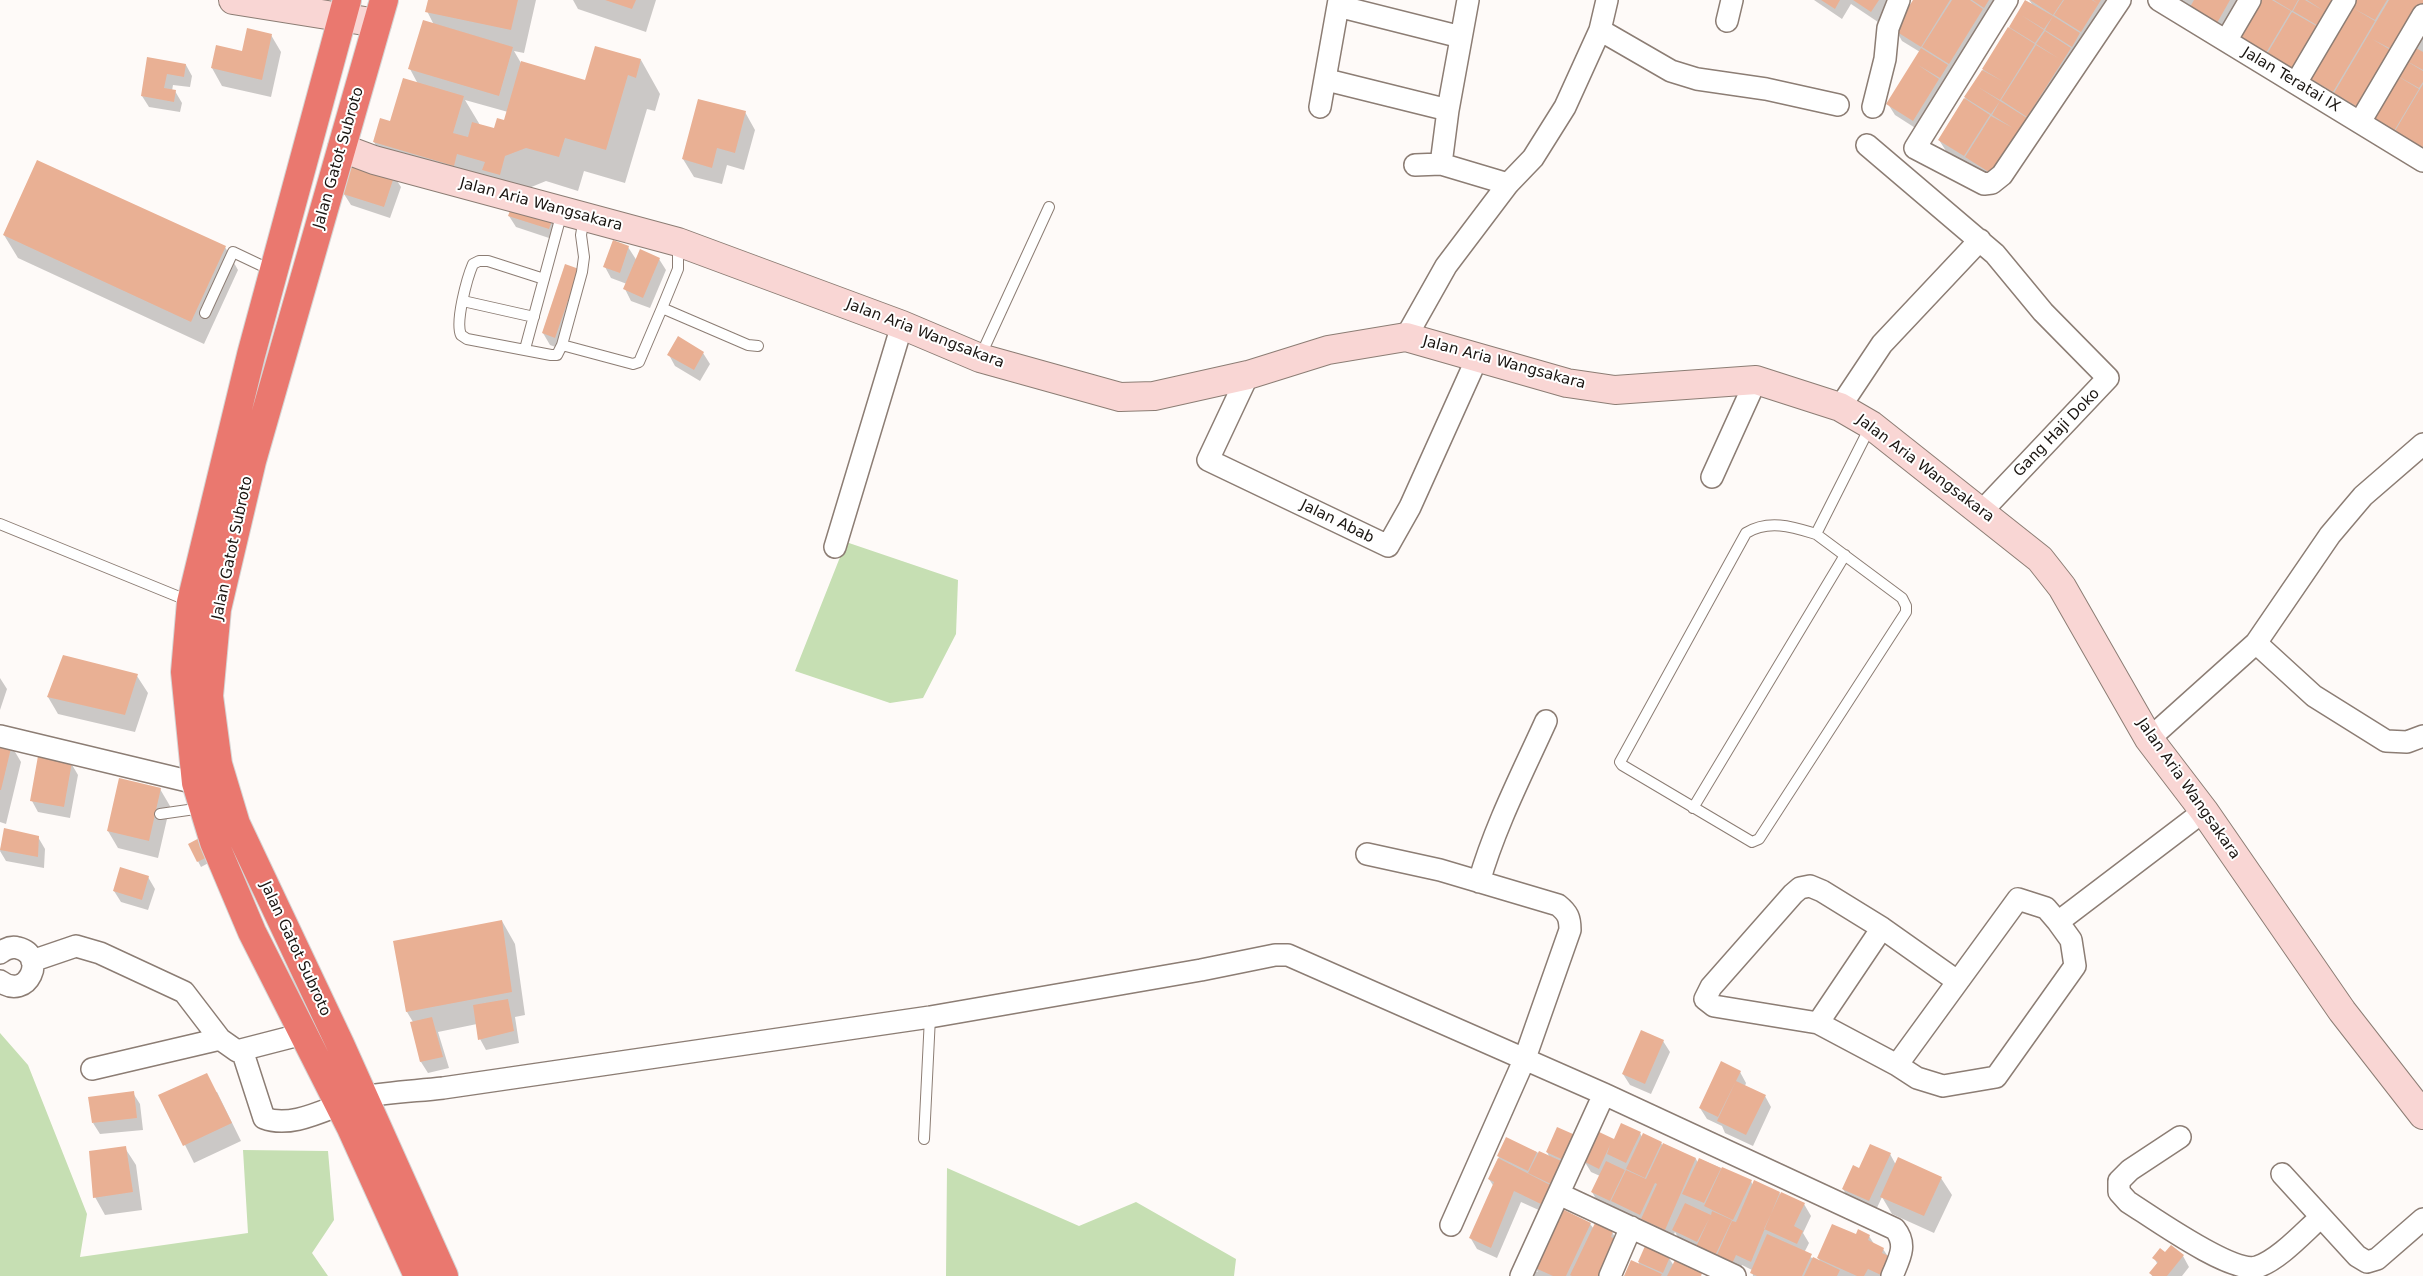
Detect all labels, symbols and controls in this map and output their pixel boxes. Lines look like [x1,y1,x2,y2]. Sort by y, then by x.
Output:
street label: Jalan Teratai IX [2239,44,2343,116]
street label: Jalan Gatot Subroto [310,85,368,231]
street label: Jalan Aria Wangsakara [458,175,624,235]
street label: Jalan Aria Wangsakara [843,296,1007,372]
street label: Jalan Aria Wangsakara [1421,333,1587,393]
street label: Gang Haji Doko [2010,385,2104,481]
street label: Jalan Aria Wangsakara [1853,411,1997,527]
street label: Jalan Gatot Subroto [209,475,257,621]
street label: Jalan Abab [1297,496,1377,548]
street label: Jalan Aria Wangsakara [2132,715,2244,863]
street label: Jalan Gatot Subroto [256,879,334,1019]

